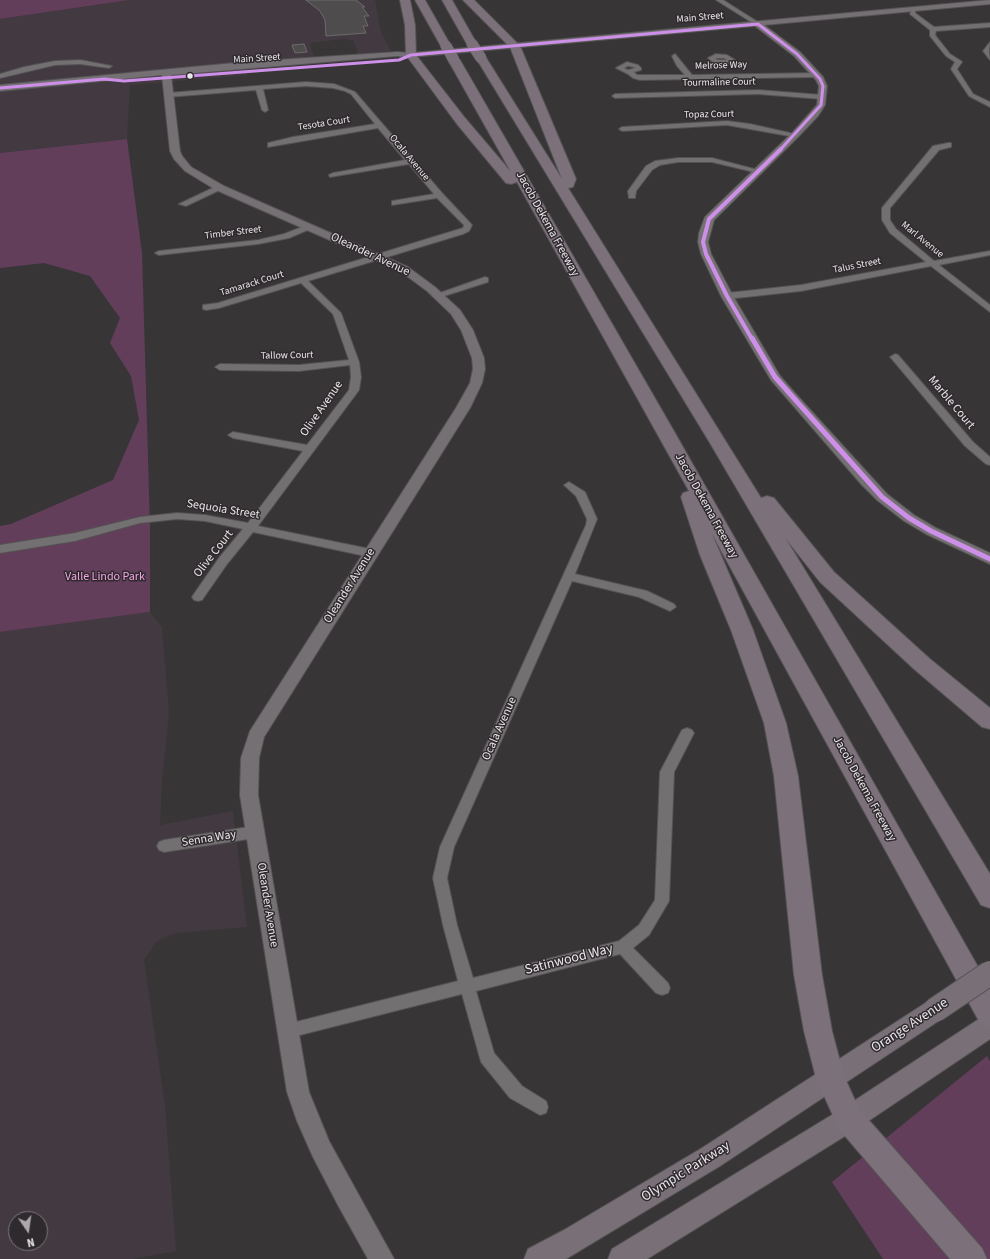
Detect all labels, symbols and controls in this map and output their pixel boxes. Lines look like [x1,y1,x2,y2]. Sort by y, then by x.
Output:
street label: Main Street [676,10,724,26]
street label: Main Street [233,51,281,67]
street label: Melrose Way [695,59,747,73]
unlabelled marker [185,71,195,81]
street label: Tourmaline Court [682,76,756,90]
street label: Topaz Court [684,109,734,121]
street label: Tesota Court [297,114,351,134]
street label: Ocala Avenue [386,132,432,184]
street label: Jacob Dekema Freeway [512,169,582,279]
street label: Marl Avenue [898,219,946,261]
street label: Timber Street [204,224,262,242]
street label: Oleander Avenue [328,230,412,280]
street label: Talus Street [832,255,882,277]
street label: Tamarack Court [219,269,285,299]
street label: Tallow Court [261,350,313,362]
street label: Marble Court [925,373,977,433]
street label: Olive Avenue [297,378,347,440]
street label: Jacob Dekema Freeway [671,451,741,561]
street label: Sequoia Street [186,497,260,523]
street label: Olive Court [191,528,237,580]
street label: Oleander Avenue [321,546,379,626]
park label: Valle Lindo Park [65,570,145,584]
street label: Ocala Avenue [480,695,520,763]
street label: Jacob Dekema Freeway [829,734,899,844]
street label: Senna Way [181,828,237,850]
street label: Oleander Avenue [253,862,281,948]
street label: Satinwood Way [523,941,615,979]
street label: Orange Avenue [868,995,952,1057]
street label: Olympic Parkway [639,1138,733,1206]
north arrow [8,1211,48,1251]
text: N [25,1234,36,1250]

